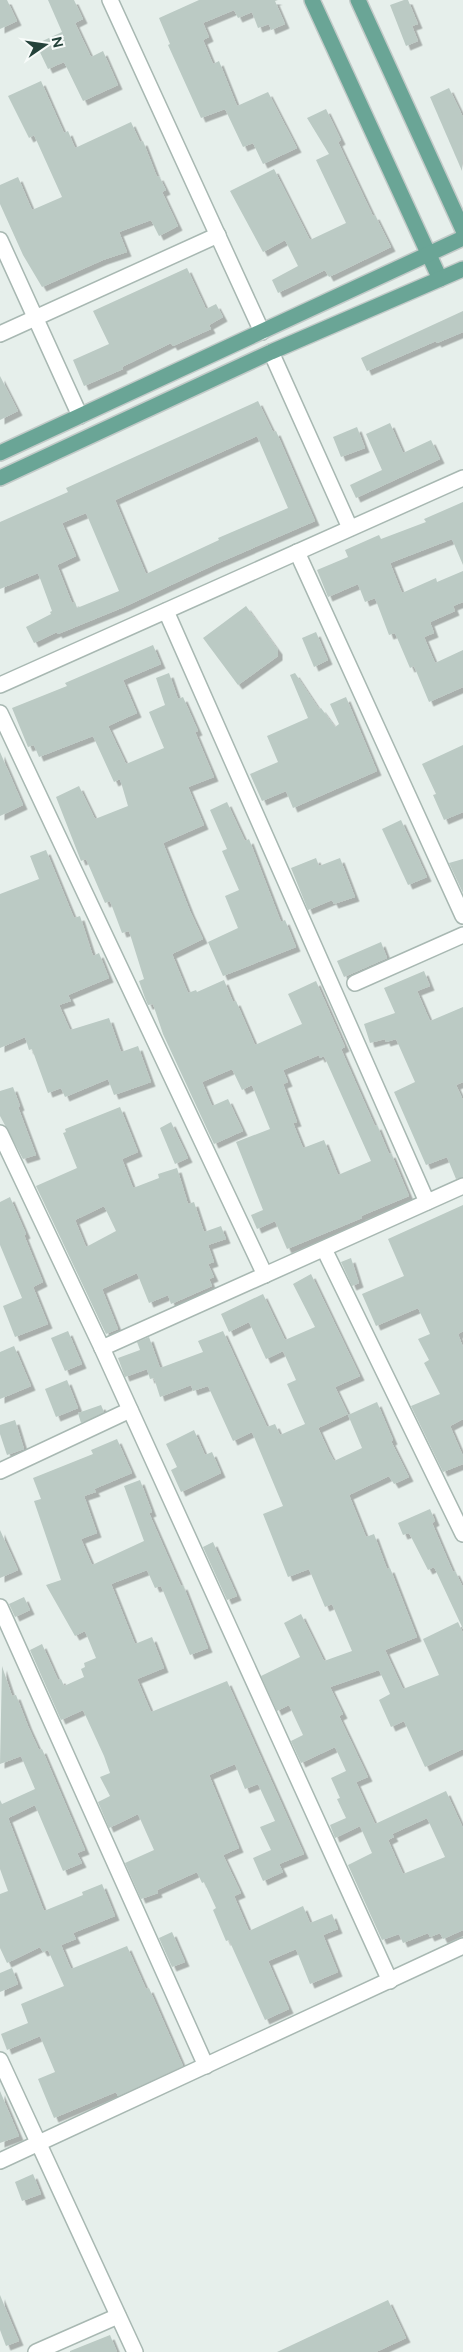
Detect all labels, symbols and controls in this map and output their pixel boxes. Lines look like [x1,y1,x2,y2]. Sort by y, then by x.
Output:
north arrow [20,20,70,70]
text: N [48,35,67,49]

